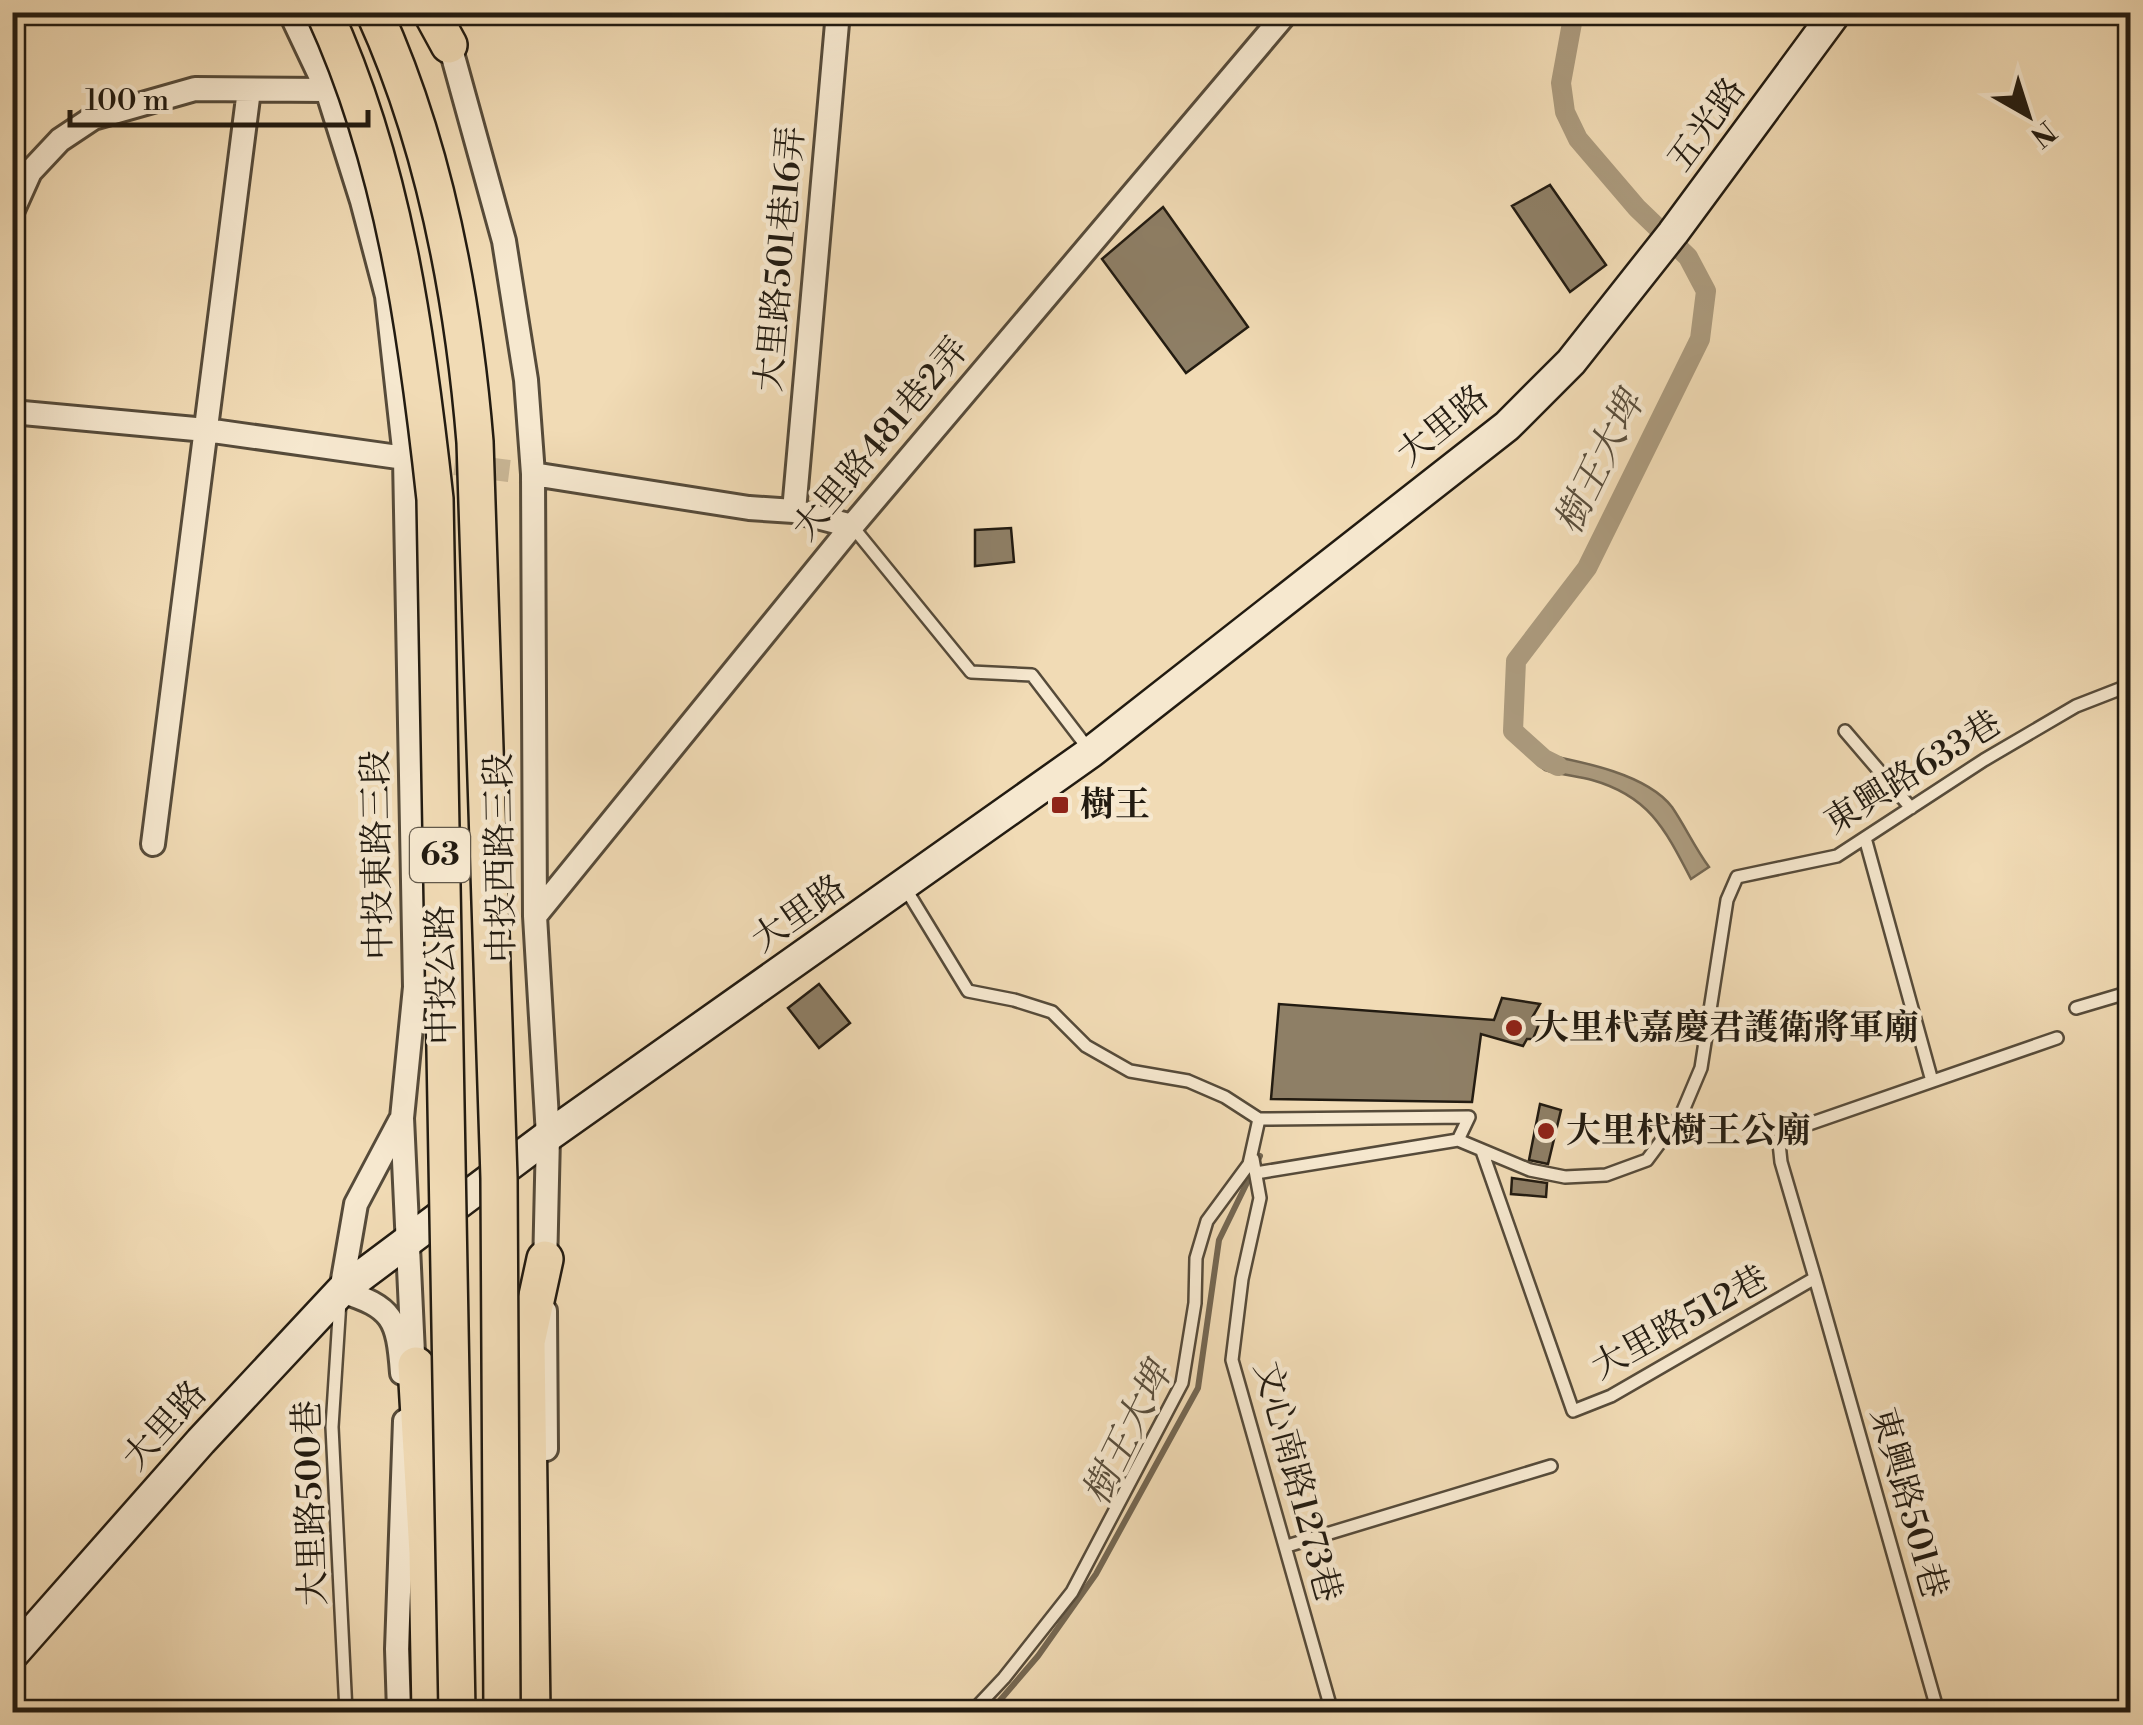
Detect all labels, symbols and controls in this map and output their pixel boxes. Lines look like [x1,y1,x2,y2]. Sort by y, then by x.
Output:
scale bar [70,65,368,127]
north arrow [1978,65,2078,165]
street label: 五光路 [1659,70,1755,180]
text: 100 m [85,82,169,120]
text: N [2023,113,2062,154]
street label: 大里路501巷16弄 [748,124,814,394]
street label: 大里路481巷2弄 [784,329,978,549]
street label: 大里路 [1389,376,1497,476]
water label: 樹王大埤 [1546,380,1657,542]
street label: 東興路633巷 [1817,702,2009,844]
street label: 中投東路三段 [355,750,401,960]
street label: 中投西路三段 [478,753,524,963]
place label: 樹王 [1080,784,1150,827]
marker: 樹王 [1049,794,1071,816]
road number: 63 [410,828,470,882]
street label: 大里路 [744,866,854,962]
street label: 中投公路 [419,905,465,1045]
place label: 大里杙嘉慶君護衛將軍廟 [1534,1007,1919,1050]
marker: 大里杙嘉慶君護衛將軍廟 [1503,1017,1525,1039]
place label: 大里杙樹王公廟 [1566,1110,1811,1153]
marker: 大里杙樹王公廟 [1535,1120,1557,1142]
street label: 大里路512巷 [1584,1257,1776,1389]
water label: 樹王大埤 [1074,1351,1185,1513]
street label: 文心南路1273巷 [1244,1357,1350,1607]
street label: 大里路 [114,1373,216,1479]
street label: 大里路500巷 [286,1399,336,1607]
street label: 東興路501巷 [1860,1403,1956,1603]

